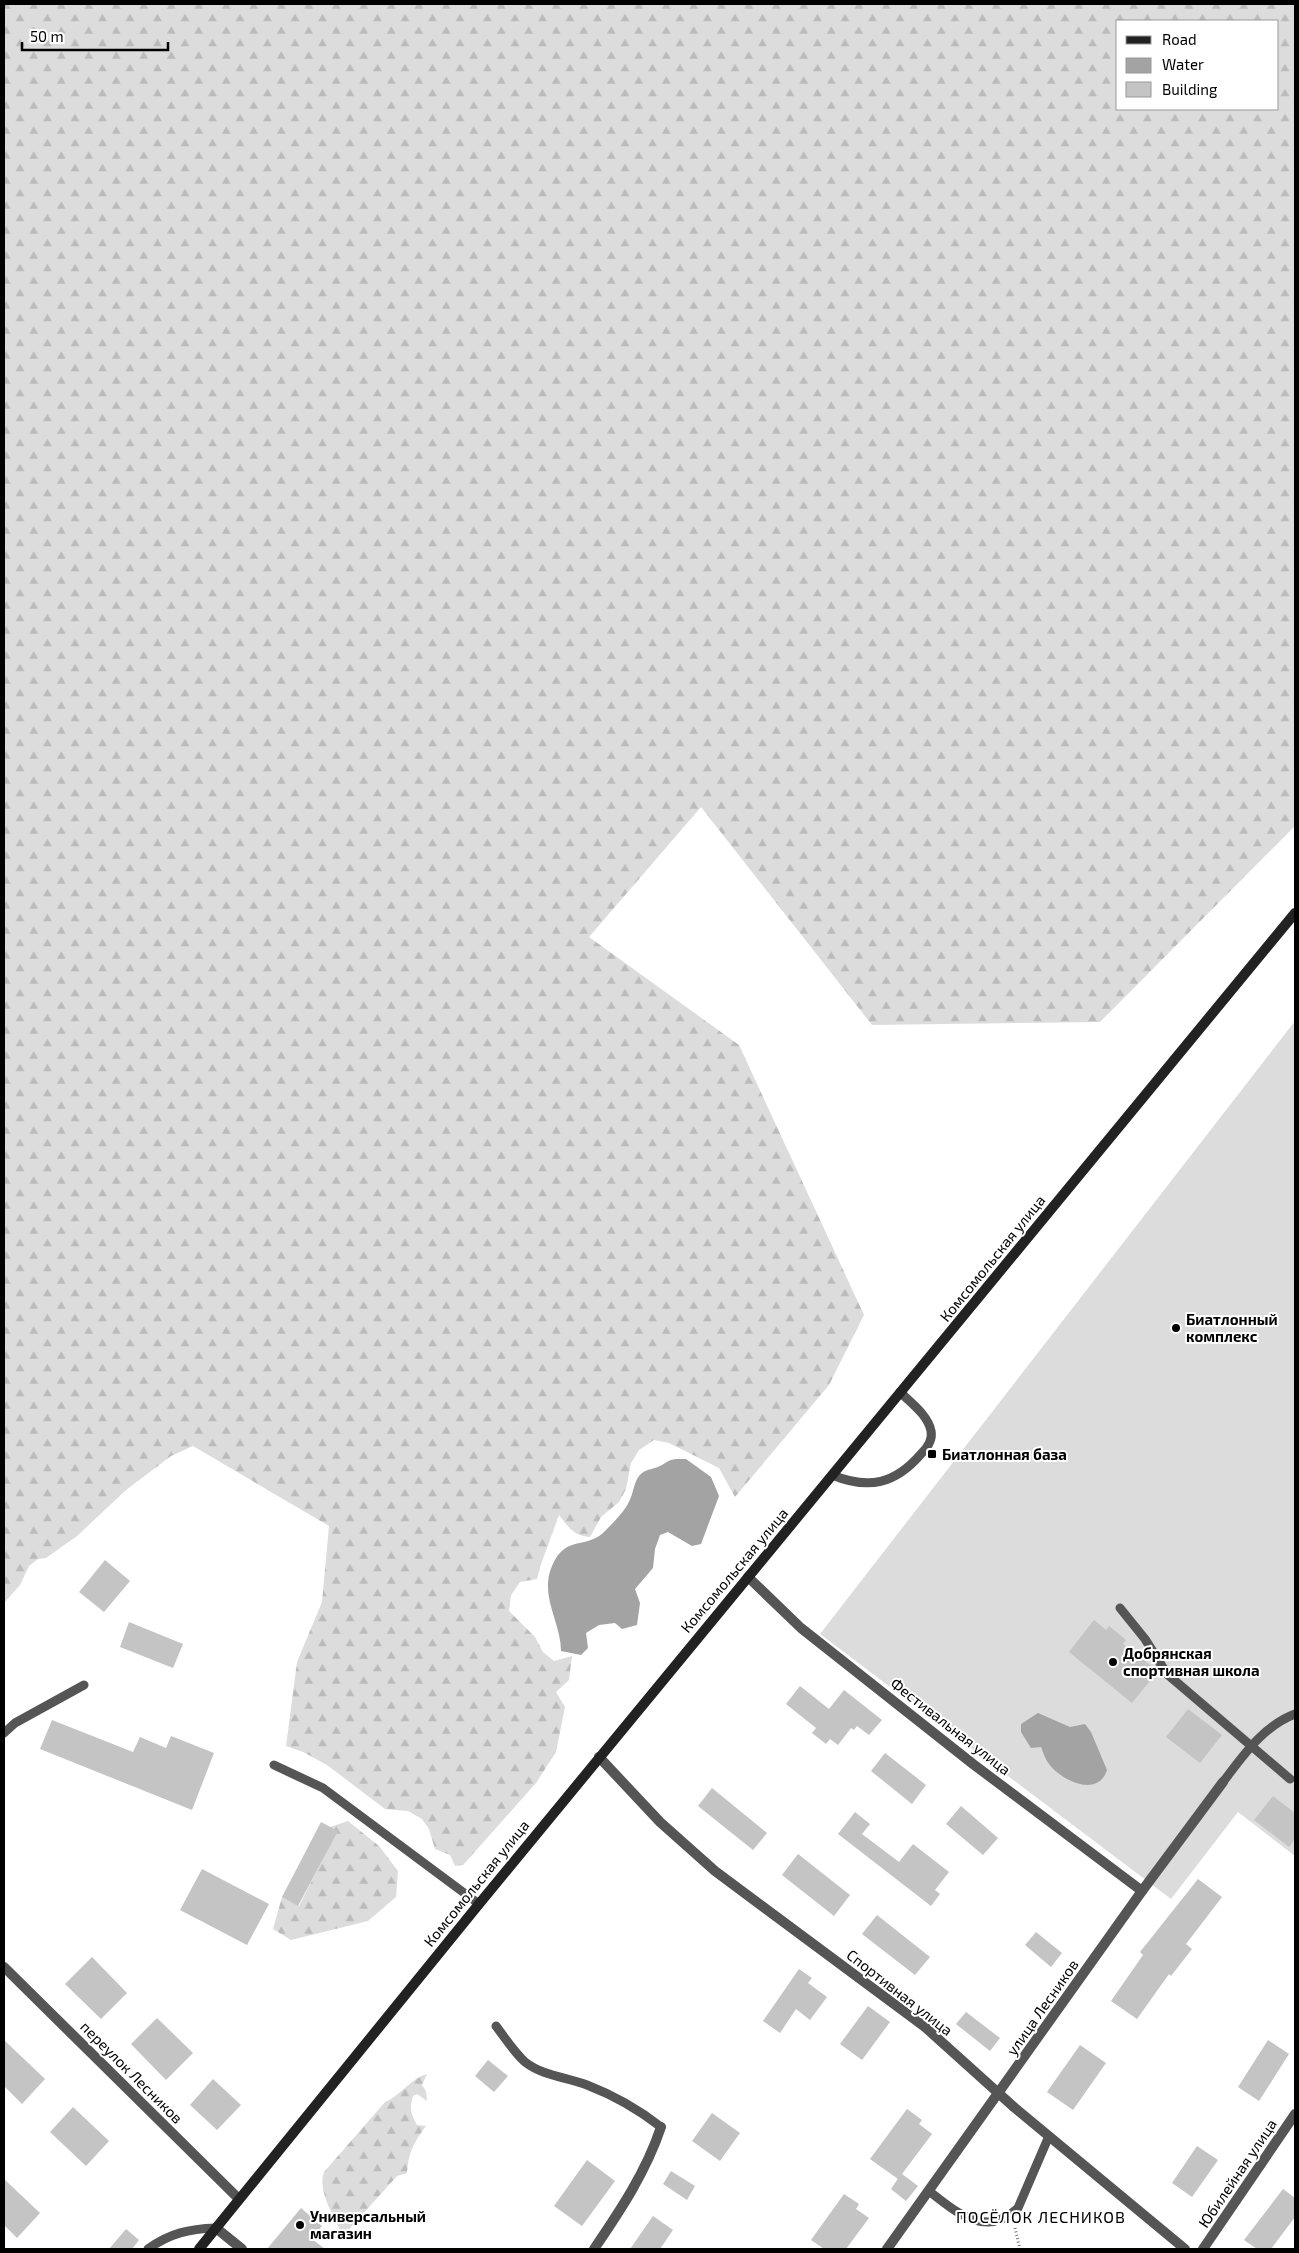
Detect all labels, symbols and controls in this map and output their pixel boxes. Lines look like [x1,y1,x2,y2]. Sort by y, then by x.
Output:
scale bar [22,20,169,52]
legend [1116,20,1279,110]
text: 50 m [30,27,64,45]
text: Road [1162,30,1197,48]
text: Water [1162,55,1204,73]
text: Building [1162,80,1218,98]
street label: Комсомольская улица [935,1191,1049,1325]
place label: Биатлонный комплекс [1186,1310,1278,1345]
marker: Биатлонный комплекс [1170,1322,1182,1334]
place label: Биатлонная база [942,1445,1067,1463]
marker: Биатлонная база [926,1448,938,1460]
street label: Комсомольская улица [677,1504,792,1637]
place label: Добрянская спортивная школа [1123,1644,1260,1679]
marker: Добрянская спортивная школа [1107,1656,1119,1668]
street label: Фестивальная улица [887,1674,1015,1779]
street label: Комсомольская улица [419,1816,533,1950]
street label: Спортивная улица [843,1945,957,2040]
street label: улица Лесников [1002,1956,1083,2059]
street label: переулок Лесников [76,2017,187,2128]
street label: Юбилейная улица [1194,2115,1281,2231]
place label: Универсальный магазин [310,2207,426,2242]
district label: ПОСЁЛОК ЛЕСНИКОВ [956,2207,1126,2226]
marker: Универсальный магазин [294,2219,306,2231]

